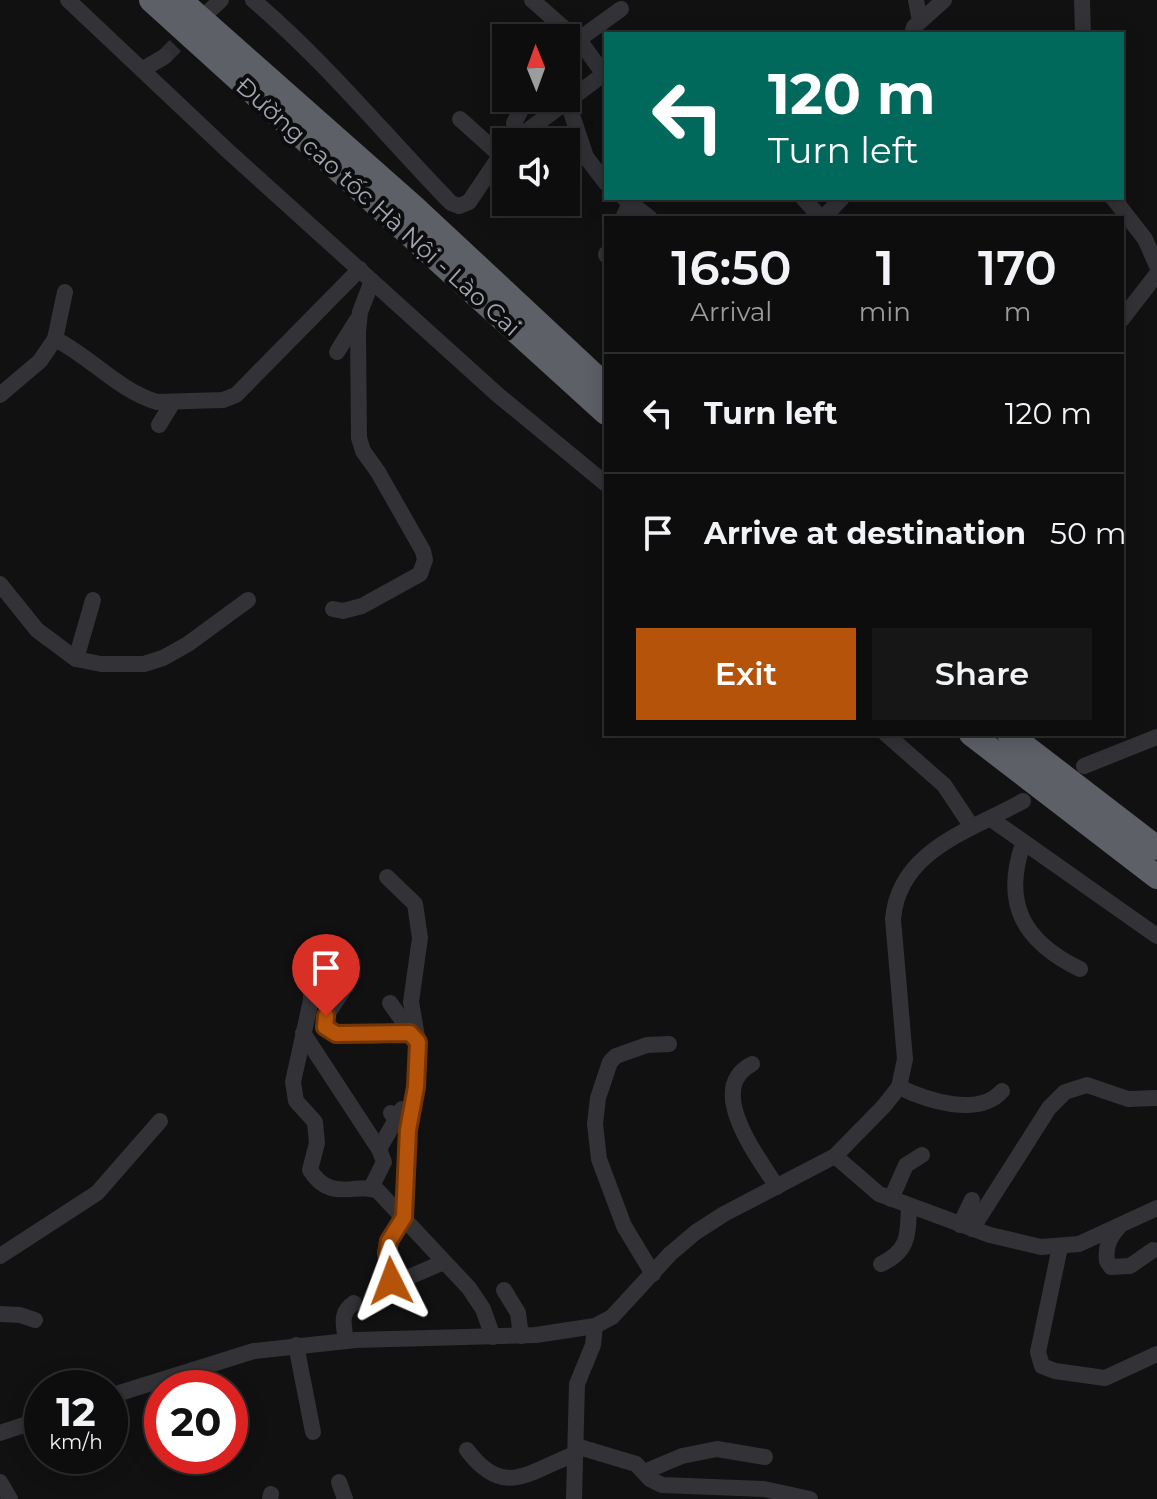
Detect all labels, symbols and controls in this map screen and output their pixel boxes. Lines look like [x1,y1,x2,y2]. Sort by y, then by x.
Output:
north arrow [492,24,580,112]
map controls [492,24,580,216]
text: 120 m [768,60,936,128]
icon: left [636,64,740,168]
street label: Đường cao tốc Hà Nội - Lào Cai [230,71,527,342]
button: sound [492,128,580,216]
text: Turn left [768,128,919,172]
text: 16:50 [671,239,792,297]
text: 1 [876,239,894,297]
text: 170 [978,239,1057,297]
text: Arrival [690,296,772,328]
text: min [859,296,911,328]
text: m [1004,296,1031,328]
icon: left [636,391,680,435]
text: Turn left [704,395,837,432]
text: 120 m [1005,395,1092,432]
icon: arrive [636,511,680,555]
text: Arrive at destination [704,515,1026,552]
text: 50 m [1050,515,1127,552]
button: Exit [636,628,856,720]
button: Share [872,628,1092,720]
pin [292,934,360,1016]
icon: arrive [304,946,348,990]
position arrow [349,1239,433,1323]
speed limit sign: 20 [144,1370,248,1474]
text: 12 [56,1387,96,1436]
text: km/h [49,1430,103,1454]

